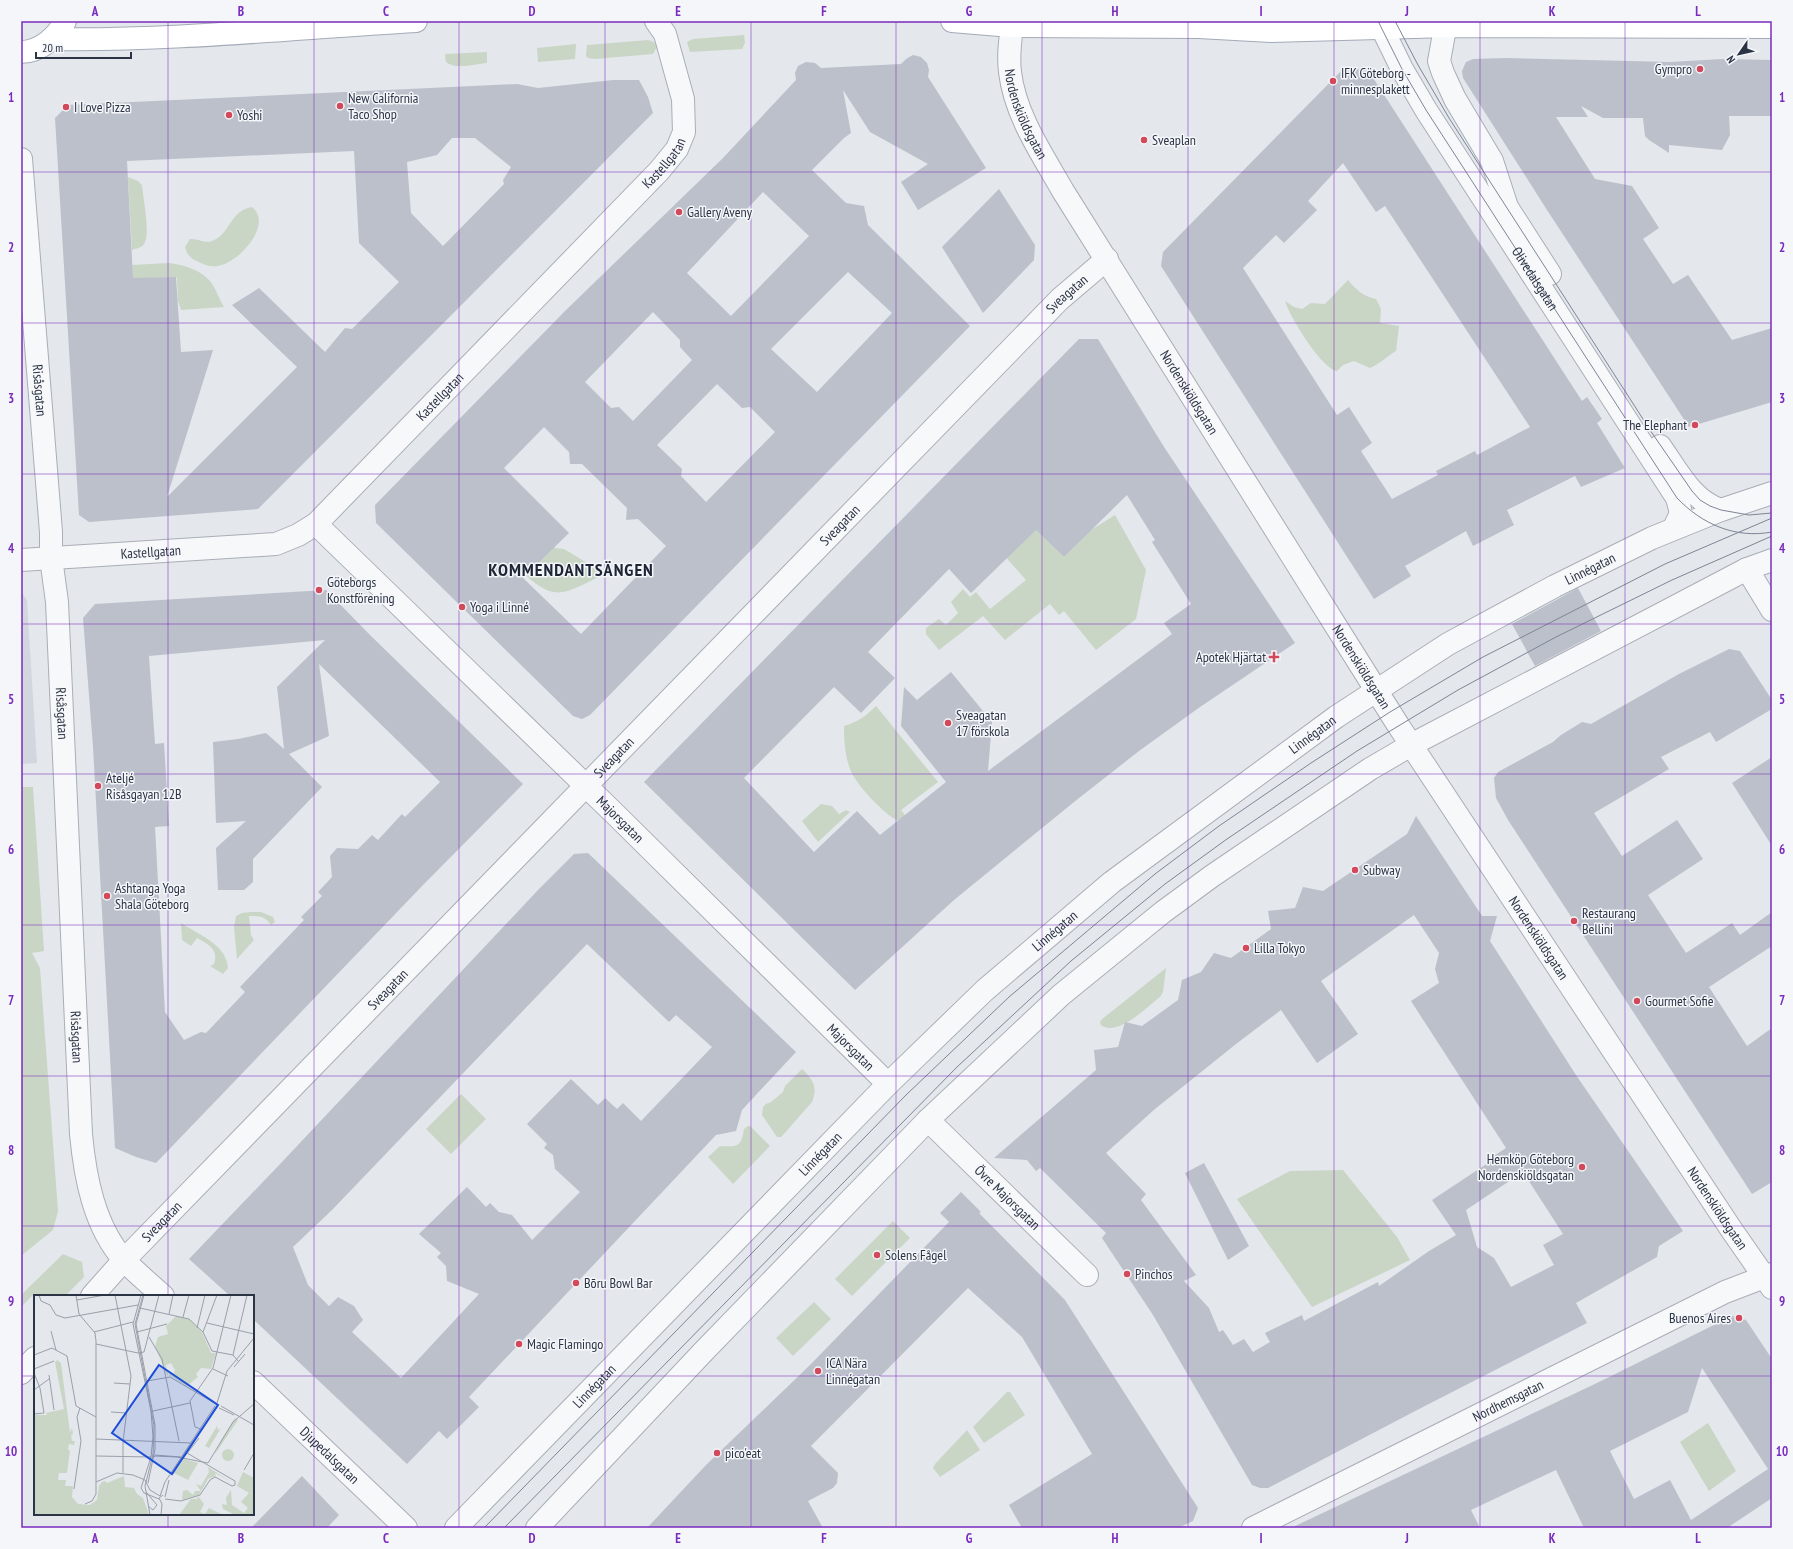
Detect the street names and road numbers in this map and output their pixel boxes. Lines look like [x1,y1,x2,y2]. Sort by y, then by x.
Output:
street label: Nordenskiöldsgatan [1001,68,1052,162]
street label: Kastellgatan [638,135,690,192]
street label: Olivedalsgatan [1508,243,1562,314]
street label: Sveagatan [1042,270,1091,317]
street label: Nordenskiöldsgatan [1156,347,1222,438]
street label: Risåsgatan [29,364,51,417]
street label: Kastellgatan [412,369,467,425]
street label: Sveagatan [816,501,864,549]
street label: Kastellgatan [120,541,181,563]
street label: Linnégatan [1562,549,1618,589]
street label: Nordenskiöldsgatan [1328,621,1395,712]
street label: Risåsgatan [52,687,72,740]
street label: Linnégatan [1285,711,1339,758]
street label: Sveagatan [590,733,638,781]
street label: Majorsgatan [593,792,648,847]
street label: Nordenskiöldsgatan [1505,893,1573,983]
street label: Linnégatan [1028,906,1081,955]
street label: Sveagatan [364,965,412,1014]
street label: Risåsgatan [66,1010,87,1063]
street label: Majorsgatan [823,1020,878,1074]
street label: Linnégatan [795,1128,845,1180]
street label: Övre Majorsgatan [971,1161,1044,1234]
street label: Nordenskiöldsgatan [1683,1163,1752,1253]
street label: Sveagatan [138,1197,186,1246]
street label: Linnégatan [569,1360,619,1412]
street label: Nordhemsgatan [1470,1375,1546,1426]
street label: Djupedalsgatan [296,1423,363,1488]

